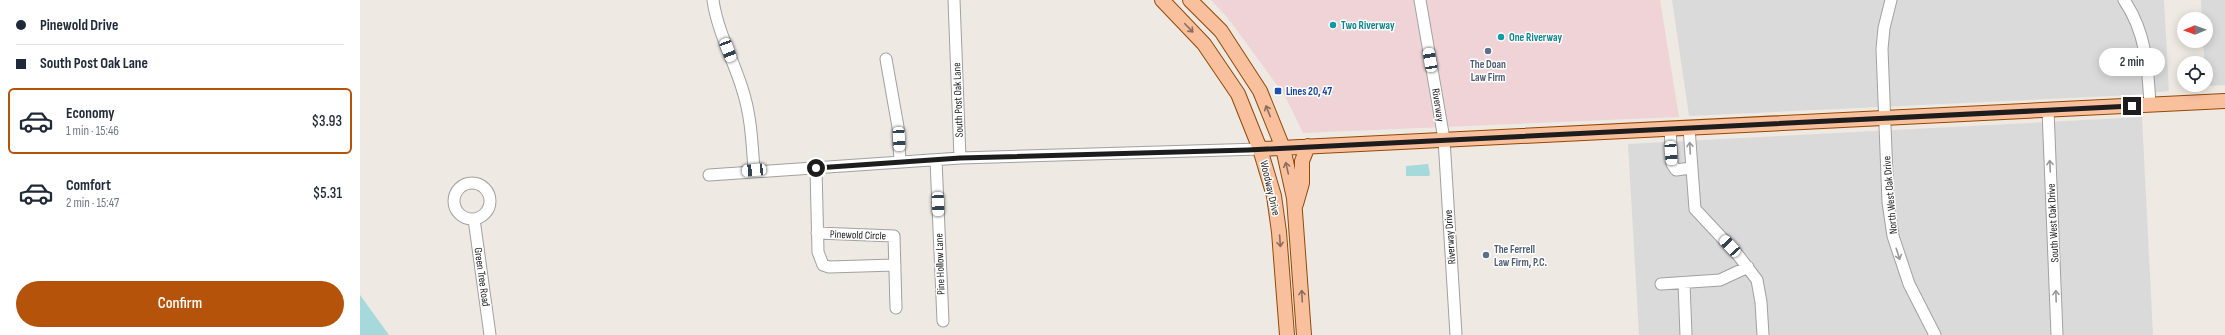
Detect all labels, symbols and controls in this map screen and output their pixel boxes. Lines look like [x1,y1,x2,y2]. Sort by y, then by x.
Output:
north arrow [2177,12,2213,48]
map controls [2177,12,2213,92]
text: Pinewold Drive [40,16,118,35]
place label: Two Riverway [1341,19,1395,32]
marker: Two Riverway [1328,20,1338,30]
one-way arrow [1184,23,1193,33]
place label: One Riverway [1509,31,1562,44]
marker: One Riverway [1496,32,1506,42]
car [718,37,738,63]
marker: The Doan Law Firm [1483,46,1493,56]
car [1422,47,1438,73]
callout: 2 min [2099,48,2165,76]
text: South Post Oak Lane [40,54,148,73]
text: 2 min [2120,54,2144,70]
button: locate [2177,56,2213,92]
place label: The Doan Law Firm [1470,58,1506,84]
street label: South Post Oak Lane [950,62,966,138]
place label: Lines 20, 47 [1286,85,1332,98]
marker: Lines 20, 47 [1273,86,1283,96]
street label: Riverway [1429,87,1447,123]
route end [2123,97,2141,115]
icon: car [18,103,54,139]
text: Economy [66,104,115,123]
one-way arrow [1264,106,1271,118]
text: $3.93 [311,112,342,131]
text: 1 min · 15:46 [66,123,119,139]
car [892,127,906,151]
car [1664,141,1678,165]
one-way arrow [1687,142,1694,155]
street label: North West Oak Drive [1880,155,1900,235]
route start [807,159,825,177]
street label: Woodway Drive [1257,159,1283,217]
one-way arrow [2047,160,2054,173]
one-way arrow [1282,161,1290,174]
car [742,163,766,177]
icon: car [18,175,54,211]
text: Comfort [66,176,111,195]
street label: South West Oak Drive [2044,183,2062,263]
text: $5.31 [313,184,342,203]
car [932,192,944,216]
text: 2 min · 15:47 [66,195,119,211]
street label: Riverway Drive [1442,209,1458,265]
street label: Pinewold Circle [830,228,886,242]
street label: Pine Hollow Lane [932,233,948,295]
car [1717,233,1743,259]
one-way arrow [1276,234,1283,247]
place label: The Ferrell Law Firm, P.C. [1494,243,1548,269]
street label: Green Tree Road [471,247,493,308]
one-way arrow [1895,247,1902,260]
marker: The Ferrell Law Firm, P.C. [1481,250,1491,260]
button: Confirm [16,281,344,327]
one-way arrow [1298,290,1306,303]
one-way arrow [2052,290,2060,303]

